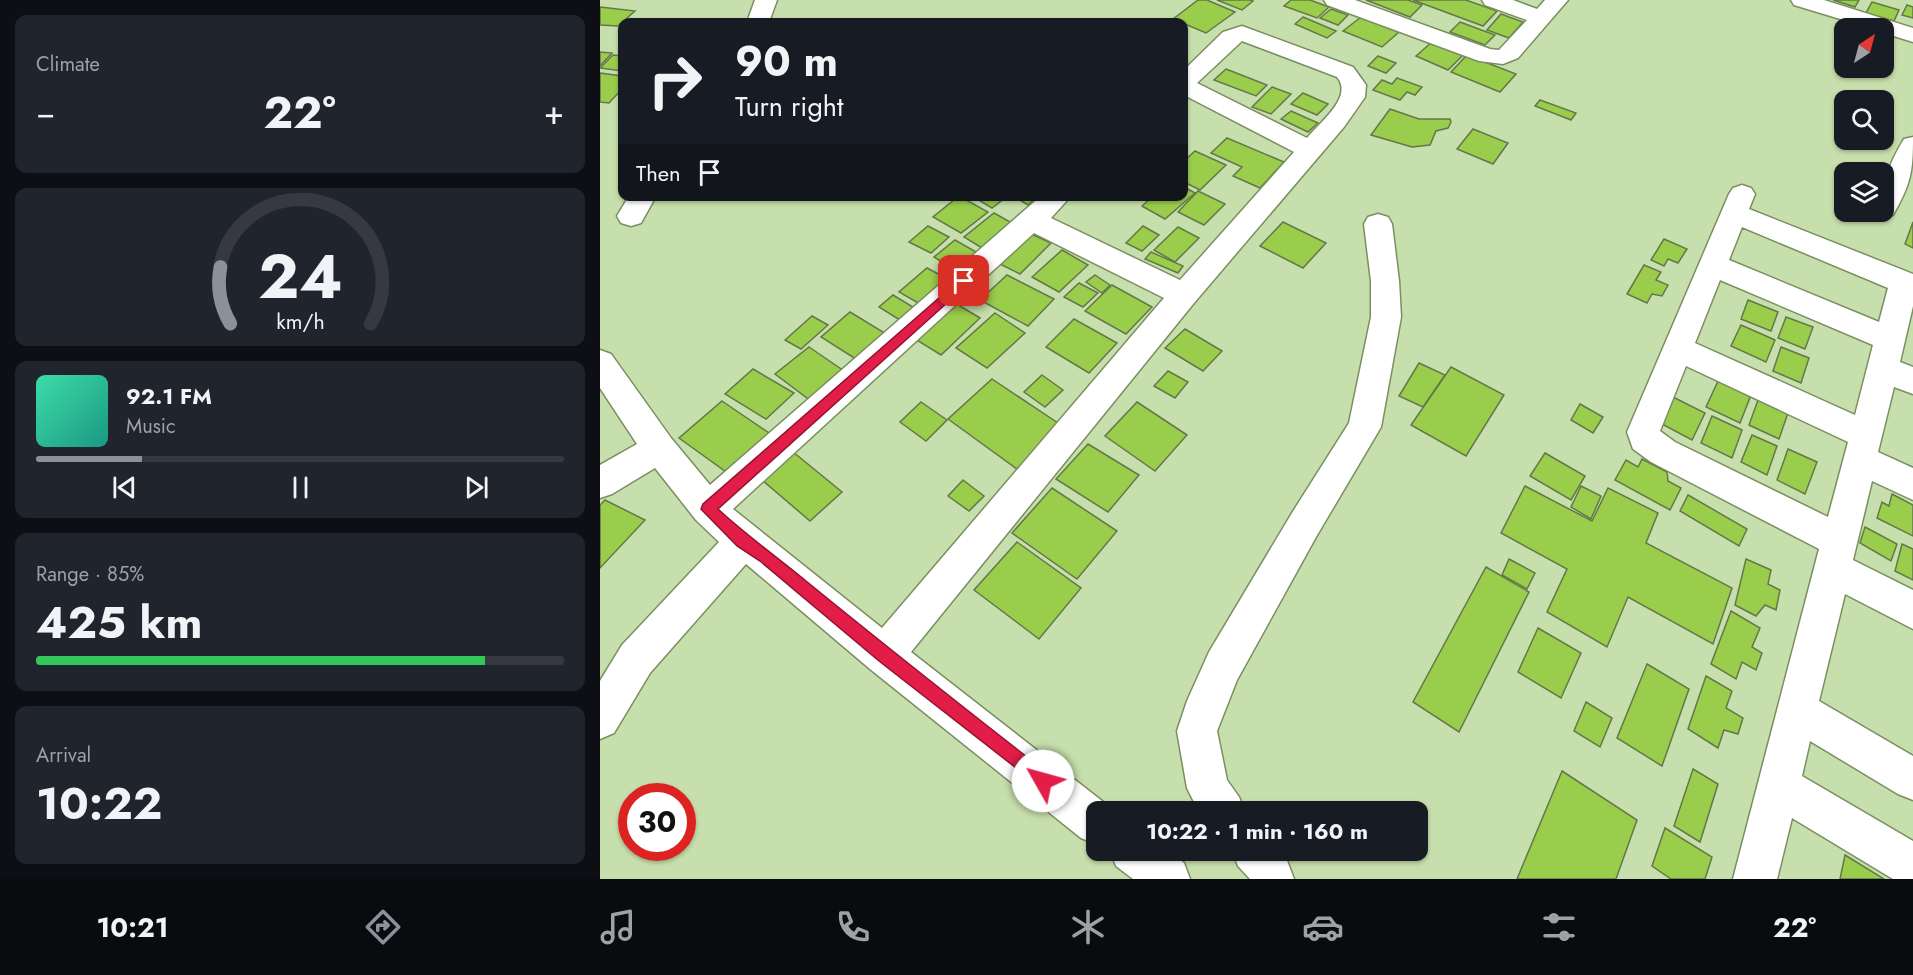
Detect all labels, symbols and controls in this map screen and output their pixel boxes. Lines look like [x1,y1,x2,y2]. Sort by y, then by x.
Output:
north arrow [1834,18,1894,78]
map controls [1834,18,1894,222]
text: 90 m [735,31,838,92]
icon: right [636,42,714,120]
text: Climate [36,50,100,79]
text: 22° [263,80,336,145]
text: Turn right [735,87,843,126]
text: − [36,89,55,136]
text: + [544,89,564,136]
button: search [1834,90,1894,150]
icon: arrive [693,156,726,189]
text: Then [636,157,681,189]
button: layers [1834,162,1894,222]
text: 24 [258,231,342,321]
pin [938,255,989,306]
icon: arrive [947,264,980,297]
text: km/h [276,306,324,337]
text: 92.1 FM [126,380,212,412]
text: Music [126,412,176,441]
icon: previous [108,471,141,504]
icon: pause [284,471,317,504]
icon: next [460,471,493,504]
text: Range · 85% [36,560,144,589]
text: 425 km [36,590,202,655]
text: Arrival [36,741,91,770]
position arrow [1011,749,1075,813]
text: 10:22 [36,771,162,836]
speed limit sign: 30 [618,783,696,861]
text: 10:22 · 1 min · 160 m [1146,815,1368,847]
icon: directions [362,906,404,948]
icon: music [597,906,639,948]
icon: phone [832,906,874,948]
icon: climate [1067,906,1109,948]
icon: car [1302,906,1344,948]
icon: filters [1538,906,1580,948]
text: 10:21 [97,908,168,947]
text: 22° [1773,908,1816,947]

